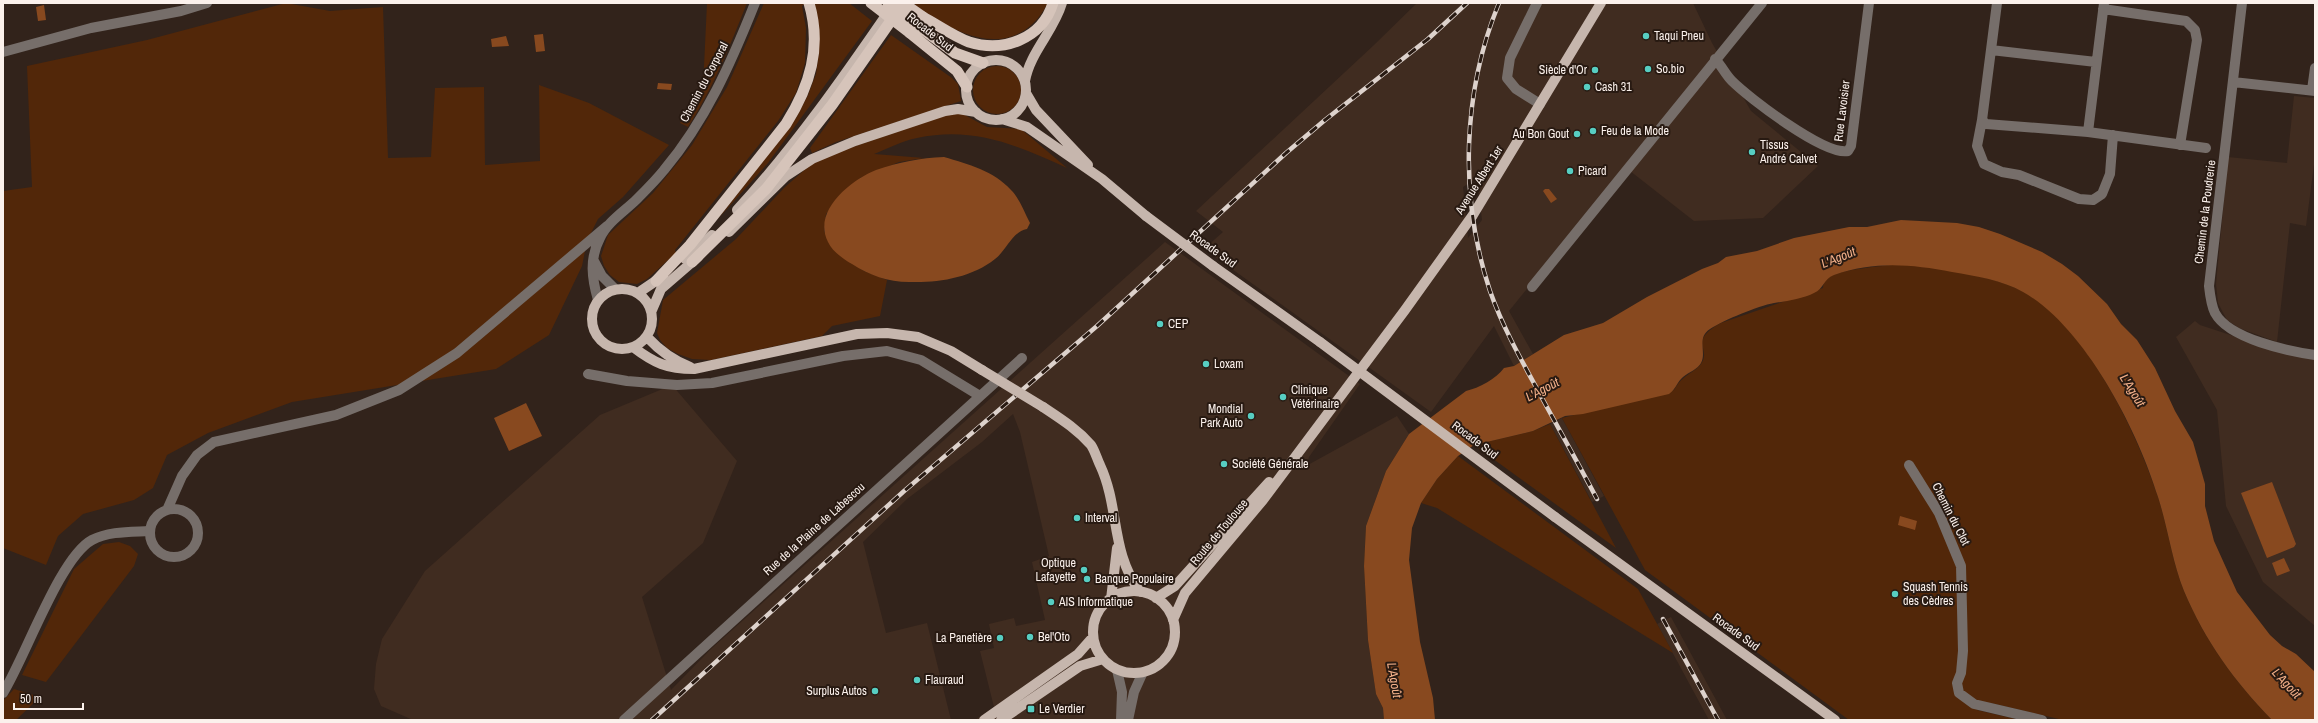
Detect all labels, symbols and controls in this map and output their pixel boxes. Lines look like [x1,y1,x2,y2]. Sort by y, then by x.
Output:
street label: Rocade Sud [904,9,956,55]
place label: Taqui Pneu [1654,28,1704,44]
marker: Taqui Pneu [1641,31,1651,41]
street label: Chemin du Corporal [676,39,732,125]
place label: So.bio [1656,61,1684,77]
place label: Siècle d'Or [1539,62,1588,78]
marker: So.bio [1643,64,1653,74]
marker: Siècle d'Or [1590,65,1600,75]
place label: Cash 31 [1595,79,1632,95]
street label: Rue Lavoisier [1830,79,1854,142]
marker: Cash 31 [1582,82,1592,92]
place label: Feu de la Mode [1601,123,1669,139]
place label: Au Bon Gout [1512,126,1569,142]
marker: Feu de la Mode [1588,126,1598,136]
marker: Au Bon Gout [1572,129,1582,139]
place label: Tissus André Calvet [1759,137,1817,167]
street label: Avenue Albert 1er [1451,142,1507,218]
marker: Tissus André Calvet [1747,147,1757,157]
street label: Chemin de la Poudrerie [2191,159,2219,265]
place label: Picard [1578,163,1606,179]
marker: Picard [1565,166,1575,176]
street label: Rocade Sud [1186,227,1240,271]
water label: L'Agoût [1818,242,1859,272]
place label: CEP [1168,316,1189,332]
marker: CEP [1155,319,1165,329]
place label: Loxam [1214,356,1244,372]
marker: Loxam [1201,359,1211,369]
water label: L'Agoût [2116,371,2150,411]
water label: L'Agoût [1522,373,1563,405]
place label: Clinique Vétérinaire [1291,382,1339,412]
marker: Clinique Vétérinaire [1278,392,1288,402]
place label: Mondial Park Auto [1200,401,1243,431]
marker: Mondial Park Auto [1246,411,1256,421]
street label: Rocade Sud [1449,417,1501,463]
place label: Société Générale [1232,456,1309,472]
marker: Société Générale [1219,459,1229,469]
street label: Rue de la Plaine de Labescou [760,479,868,579]
street label: Chemin du Clot [1928,480,1974,548]
street label: Route de Toulouse [1187,495,1251,569]
place label: Interval [1085,510,1117,526]
marker: Interval [1072,513,1082,523]
place label: Optique Lafayette [1036,555,1076,585]
marker: Optique Lafayette [1079,565,1089,575]
place label: Banque Populaire [1095,571,1174,587]
marker: Banque Populaire [1082,574,1092,584]
place label: Squash Tennis des Cèdres [1903,579,1968,609]
marker: Squash Tennis des Cèdres [1890,589,1900,599]
place label: AIS Informatique [1058,594,1133,610]
marker: AIS Informatique [1046,597,1056,607]
street label: Rocade Sud [1709,610,1763,654]
place label: Bel'Oto [1038,629,1070,645]
place label: La Panetière [936,630,992,646]
marker: Bel'Oto [1025,632,1035,642]
marker: La Panetière [995,633,1005,643]
water label: L'Agoût [1383,661,1406,700]
water label: L'Agoût [2268,664,2306,703]
place label: Flauraud [925,672,964,688]
marker: Flauraud [912,675,922,685]
place label: Surplus Autos [806,683,867,699]
scale bar [14,685,83,711]
marker: Surplus Autos [870,686,880,696]
text: 50 m [20,691,42,707]
place label: Le Verdier [1039,701,1085,717]
marker: Le Verdier [1026,704,1036,714]

